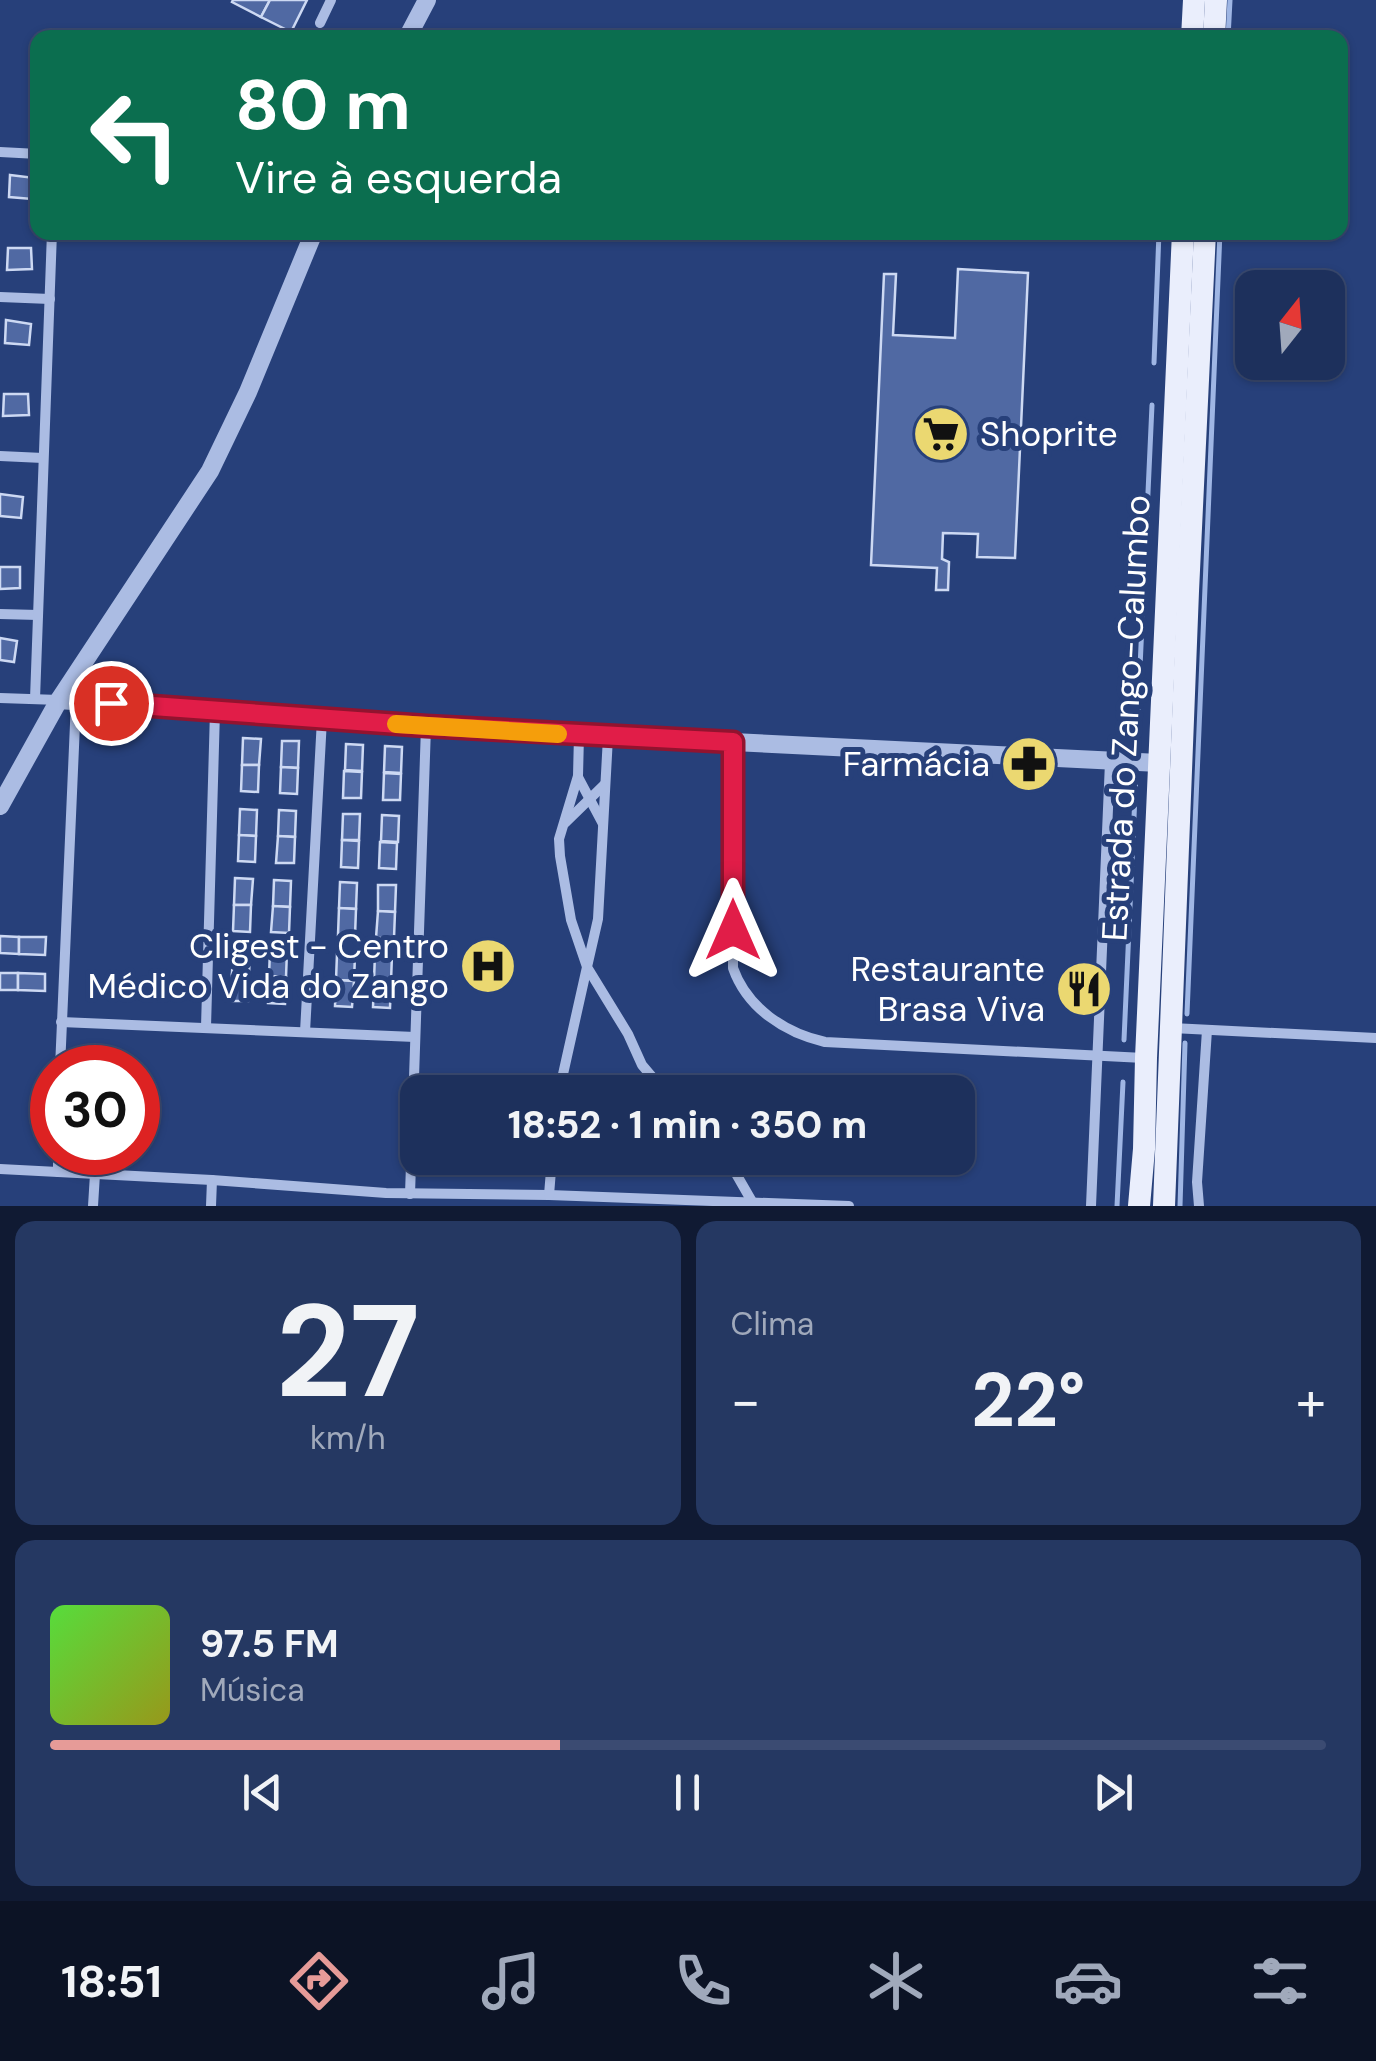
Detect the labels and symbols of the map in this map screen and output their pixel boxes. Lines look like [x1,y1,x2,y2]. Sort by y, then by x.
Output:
north arrow [1235,270,1345,380]
supermarket icon: Shoprite [911,404,971,464]
place label: Shoprite [980,411,1118,457]
street label: Estrada do Zango-Calumbo [1091,494,1161,942]
pin [69,661,154,746]
pharmacy icon: Farmácia [999,734,1059,794]
place label: Farmácia [843,741,990,787]
position arrow [681,878,785,982]
place label: Cligest - Centro Médico Vida do Zango [87,923,449,1009]
hospital icon: Cligest - Centro Médico Vida do Zango [458,936,518,996]
place label: Restaurante Brasa Viva [851,946,1045,1032]
restaurant icon: Restaurante Brasa Viva [1054,959,1114,1019]
speed limit sign: 30 [30,1045,160,1175]

